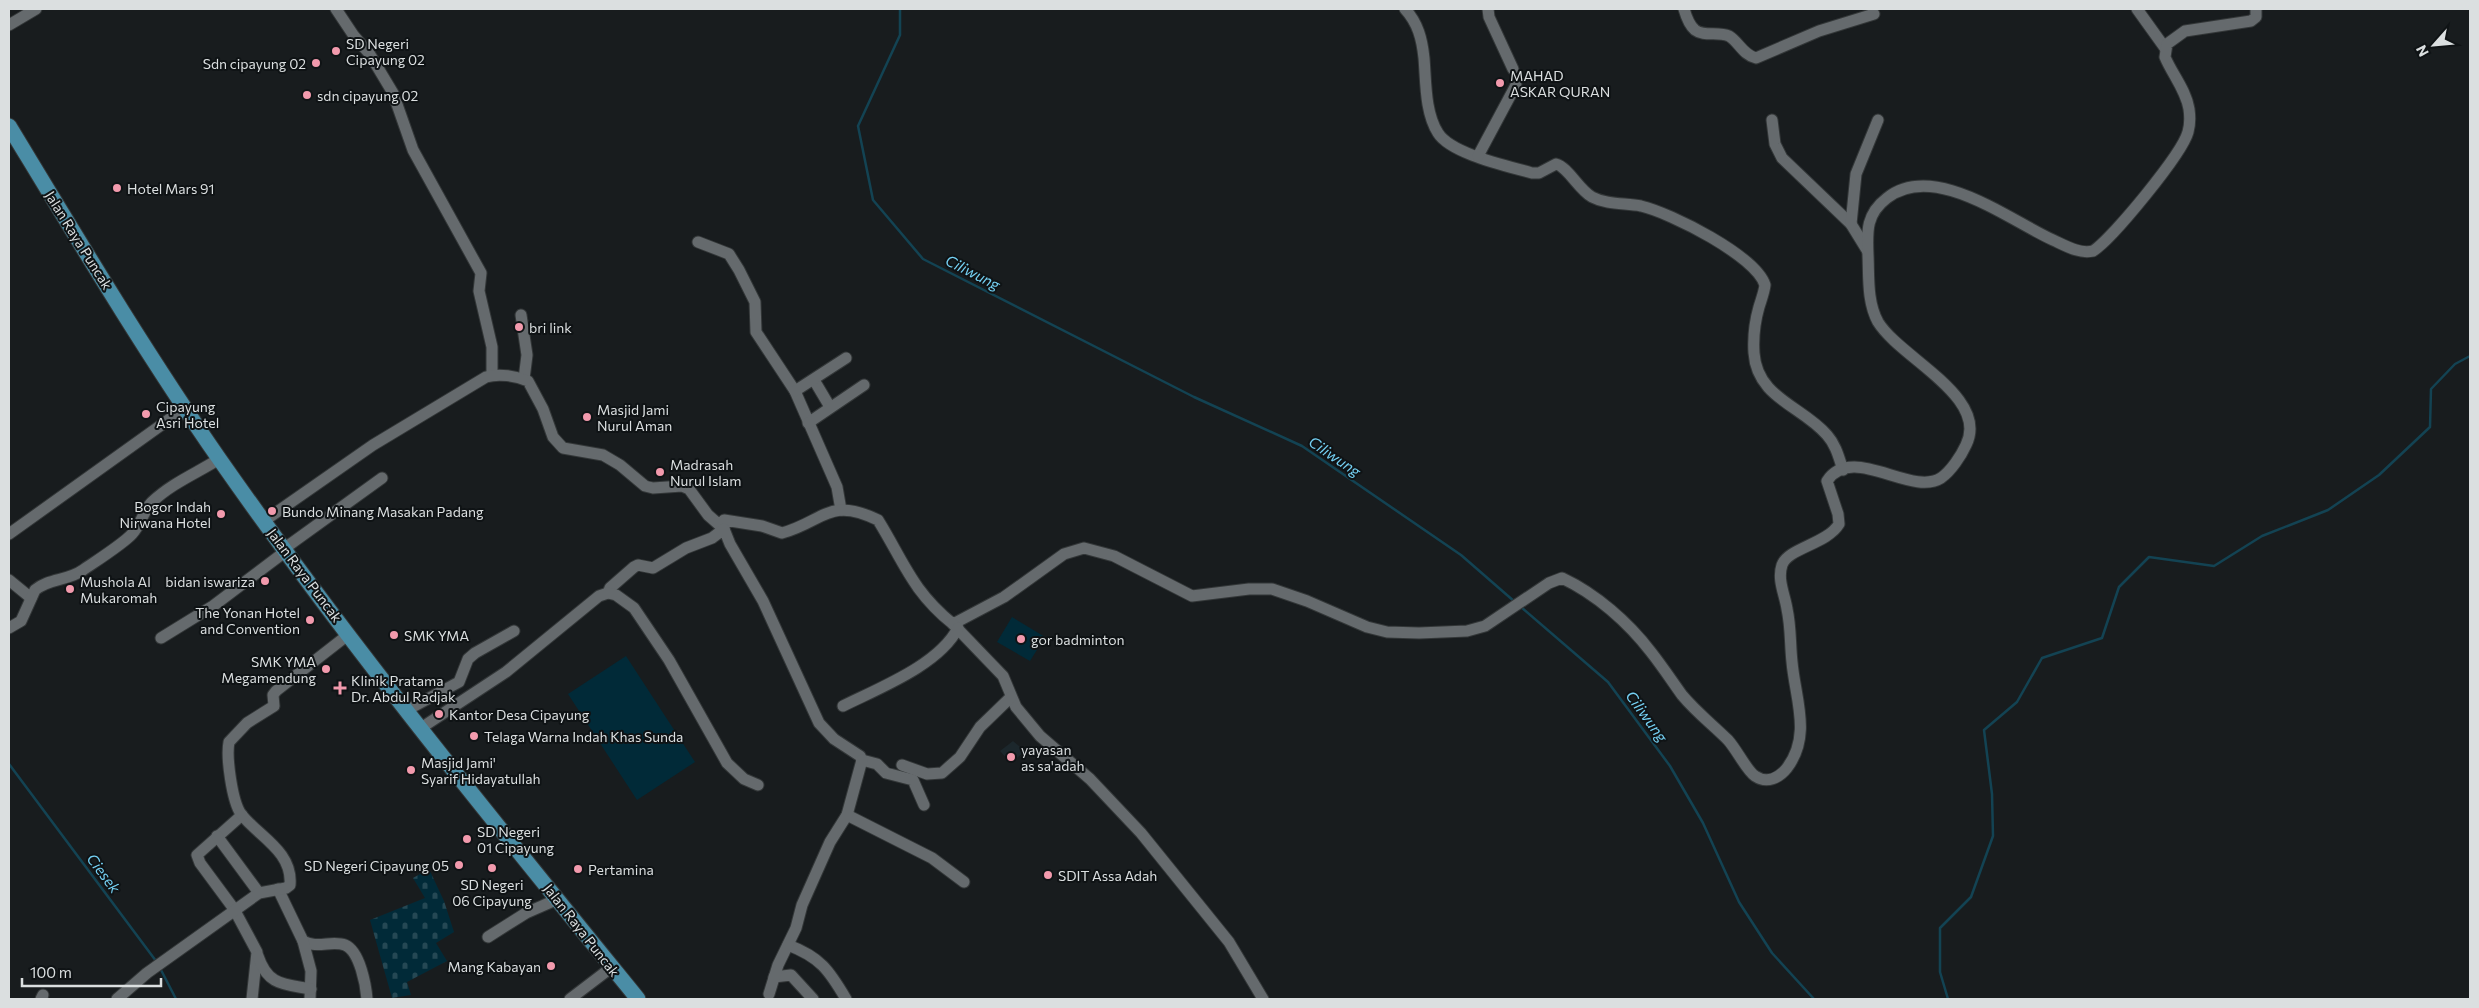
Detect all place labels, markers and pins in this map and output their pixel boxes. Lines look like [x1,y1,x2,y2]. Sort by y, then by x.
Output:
place label: SD Negeri Cipayung 02 [346,35,425,68]
marker: SD Negeri Cipayung 02 [330,45,342,57]
place label: Sdn cipayung 02 [203,55,306,72]
marker: Sdn cipayung 02 [310,57,322,69]
place label: MAHAD ASKAR QURAN [1510,67,1610,100]
marker: MAHAD ASKAR QURAN [1494,77,1506,89]
place label: sdn cipayung 02 [317,87,419,104]
marker: sdn cipayung 02 [301,89,313,101]
place label: Hotel Mars 91 [127,180,215,197]
marker: Hotel Mars 91 [111,182,123,194]
place label: bri link [529,319,572,336]
marker: bri link [513,321,525,333]
place label: Cipayung Asri Hotel [156,398,219,431]
place label: Masjid Jami Nurul Aman [597,401,672,434]
marker: Cipayung Asri Hotel [140,408,152,420]
marker: Masjid Jami Nurul Aman [581,411,593,423]
place label: Madrasah Nurul Islam [670,456,741,489]
marker: Madrasah Nurul Islam [654,466,666,478]
place label: Bogor Indah Nirwana Hotel [120,498,211,531]
place label: Bundo Minang Masakan Padang [282,503,484,520]
marker: Bundo Minang Masakan Padang [266,505,278,517]
marker: Bogor Indah Nirwana Hotel [215,508,227,520]
place label: Mushola Al Mukaromah [80,573,157,606]
place label: bidan iswariza [165,573,255,590]
marker: bidan iswariza [259,575,271,587]
marker: Mushola Al Mukaromah [64,583,76,595]
place label: The Yonan Hotel and Convention [195,604,300,637]
marker: The Yonan Hotel and Convention [304,614,316,626]
place label: SMK YMA [404,627,469,644]
marker: SMK YMA [388,629,400,641]
place label: gor badminton [1031,631,1125,648]
marker: gor badminton [1015,633,1027,645]
place label: SMK YMA Megamendung [221,653,316,686]
marker: SMK YMA Megamendung [320,663,332,675]
place label: Klinik Pratama Dr. Abdul Radjak [351,672,456,705]
marker: Klinik Pratama Dr. Abdul Radjak [333,681,347,695]
place label: Kantor Desa Cipayung [449,706,590,723]
marker: Kantor Desa Cipayung [433,708,445,720]
place label: Telaga Warna Indah Khas Sunda [484,728,683,745]
marker: Telaga Warna Indah Khas Sunda [468,730,480,742]
place label: yayasan as sa'adah [1021,741,1085,774]
marker: yayasan as sa'adah [1005,751,1017,763]
place label: Masjid Jami' Syarif Hidayatullah [421,754,541,787]
marker: Masjid Jami' Syarif Hidayatullah [405,764,417,776]
place label: SD Negeri 01 Cipayung [477,823,555,856]
marker: SD Negeri 01 Cipayung [461,833,473,845]
place label: SD Negeri Cipayung 05 [304,857,449,874]
marker: SD Negeri Cipayung 05 [453,859,465,871]
place label: Pertamina [588,861,654,878]
marker: SD Negeri 06 Cipayung [486,862,498,874]
marker: Pertamina [572,863,584,875]
place label: SDIT Assa Adah [1058,867,1157,884]
marker: SDIT Assa Adah [1042,869,1054,881]
place label: SD Negeri 06 Cipayung [452,876,532,909]
place label: Mang Kabayan [448,958,541,975]
marker: Mang Kabayan [545,960,557,972]

